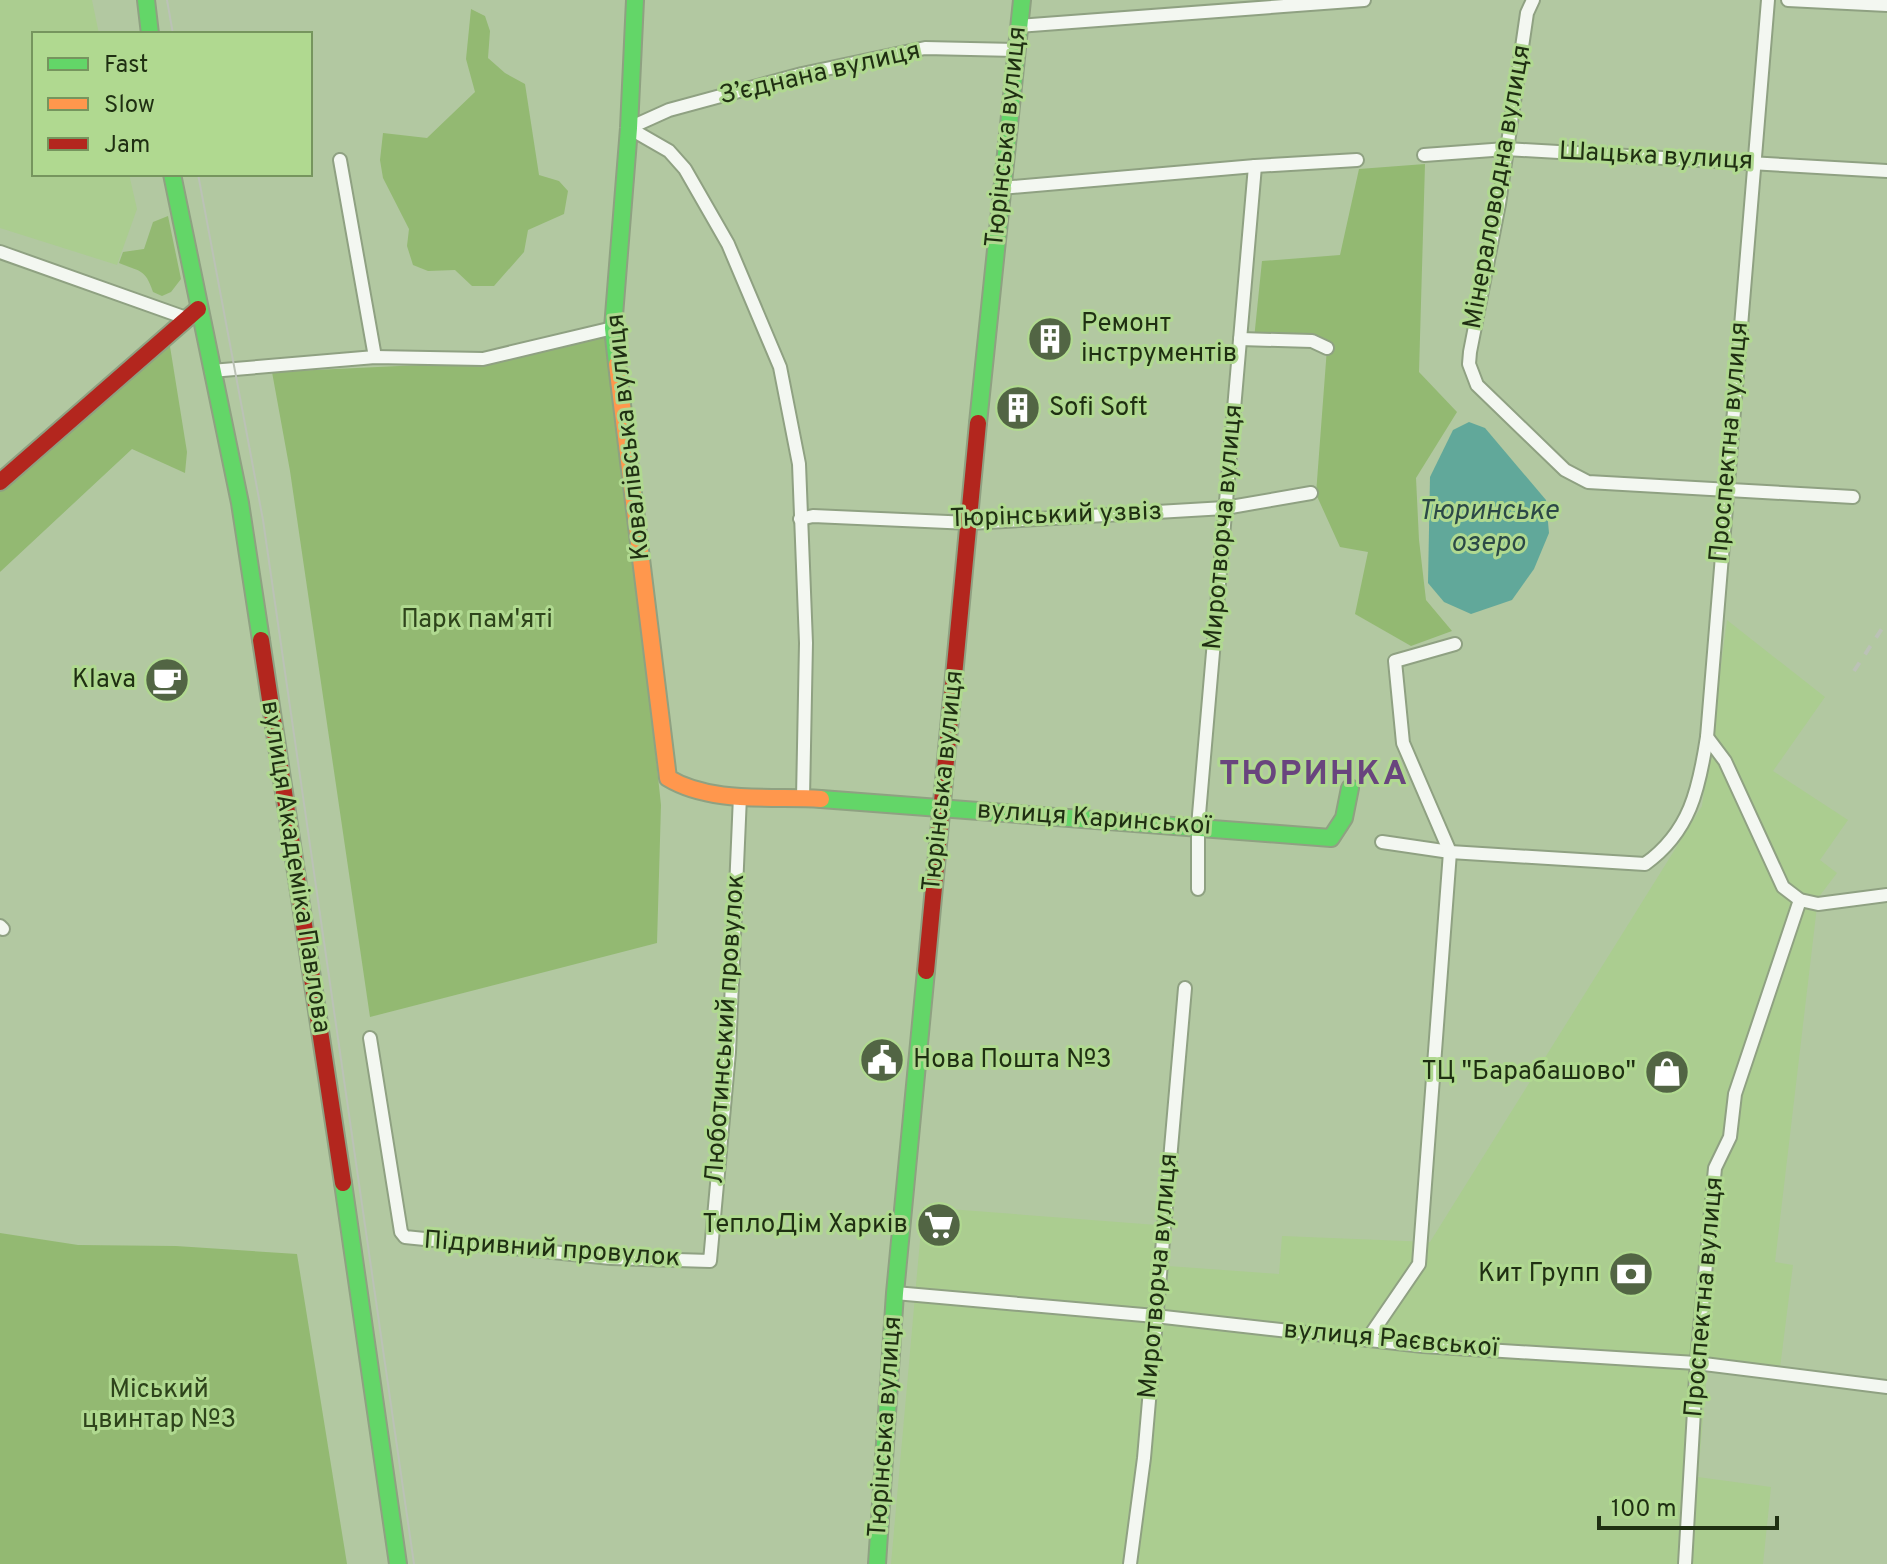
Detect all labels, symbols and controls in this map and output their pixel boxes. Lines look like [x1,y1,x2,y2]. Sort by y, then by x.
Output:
street label: Тюрінська вулиця [979,25,1035,249]
legend [32,32,312,176]
street label: З’єднана вулиця [716,35,924,113]
street label: Мінераловодна вулиця [1457,42,1539,332]
text: Fast [104,51,148,81]
text: Slow [104,91,155,121]
text: Jam [104,131,150,161]
street label: Шацька вулиця [1558,135,1754,179]
place label: Ремонт інструментів [1081,308,1237,371]
street label: Ковалівська вулиця [600,312,658,562]
building icon: Ремонт інструментів [1026,315,1074,363]
street label: Проспектна вулиця [1703,320,1757,564]
building icon: Sofi Soft [994,384,1042,432]
place label: Sofi Soft [1049,392,1148,425]
street label: Миротворча вулиця [1197,403,1251,651]
water label: Тюринське озеро [1418,494,1559,562]
street label: Тюрінський узвіз [949,496,1163,536]
park label: Парк пам'яті [401,604,553,637]
cafe icon: Klava [143,656,191,704]
place label: Klava [72,664,136,697]
street label: Тюрінська вулиця [916,669,972,893]
street label: вулиця Академіка Павлова [252,698,338,1036]
district label: ТЮРИНКА [1219,754,1409,797]
street label: вулиця Каринської [976,794,1213,844]
street label: Люботинський провулок [699,873,753,1185]
public building icon: Нова Пошта №3 [858,1036,906,1084]
place label: Нова Пошта №3 [913,1044,1112,1077]
shop icon: ТЦ "Барабашово" [1643,1048,1691,1096]
place label: ТЦ "Барабашово" [1421,1056,1636,1089]
street label: Миротворча вулиця [1132,1152,1186,1400]
street label: Проспектна вулиця [1678,1175,1732,1419]
supermarket icon: ТеплоДім Харків [915,1201,963,1249]
place label: ТеплоДім Харків [702,1209,908,1242]
street label: Підривний провулок [423,1225,681,1275]
bank icon: Кит Групп [1607,1250,1655,1298]
place label: Кит Групп [1478,1258,1600,1291]
street label: вулиця Раєвської [1282,1314,1500,1366]
street label: Тюрінська вулиця [862,1315,910,1539]
park label: Міський цвинтар №3 [82,1374,236,1437]
scale bar [1599,1480,1777,1530]
text: 100 m [1611,1495,1677,1525]

